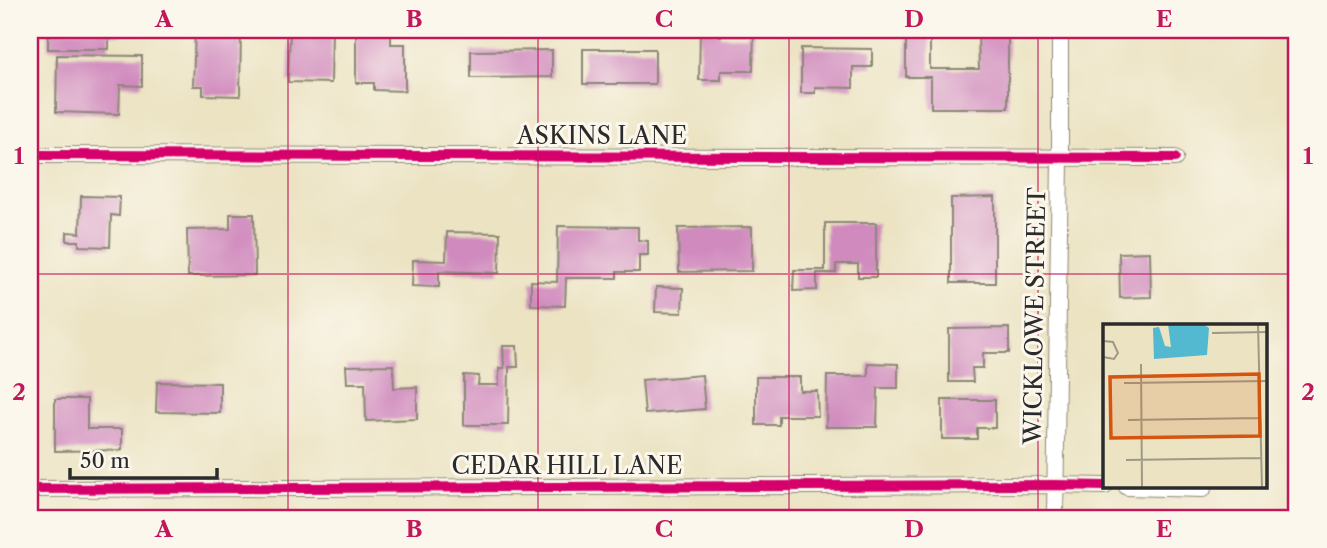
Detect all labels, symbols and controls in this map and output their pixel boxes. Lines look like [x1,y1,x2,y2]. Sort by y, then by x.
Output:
text: A [154,5,174,33]
text: B [405,5,423,33]
text: C [655,5,673,33]
text: D [904,5,924,33]
text: E [1156,5,1172,33]
street label: ASKINS LANE [516,121,687,150]
text: 1 [14,142,25,170]
text: 1 [1303,142,1314,170]
street label: WICKLOWE STREET [1018,187,1051,446]
inset map [1103,324,1268,489]
text: 2 [12,378,26,406]
text: 2 [1301,378,1315,406]
scale bar [70,436,217,480]
text: 50 m [80,448,130,473]
street label: CEDAR HILL LANE [451,451,683,480]
text: A [154,515,174,543]
text: B [405,515,423,543]
text: C [655,515,673,543]
text: D [904,515,924,543]
text: E [1156,515,1172,543]

